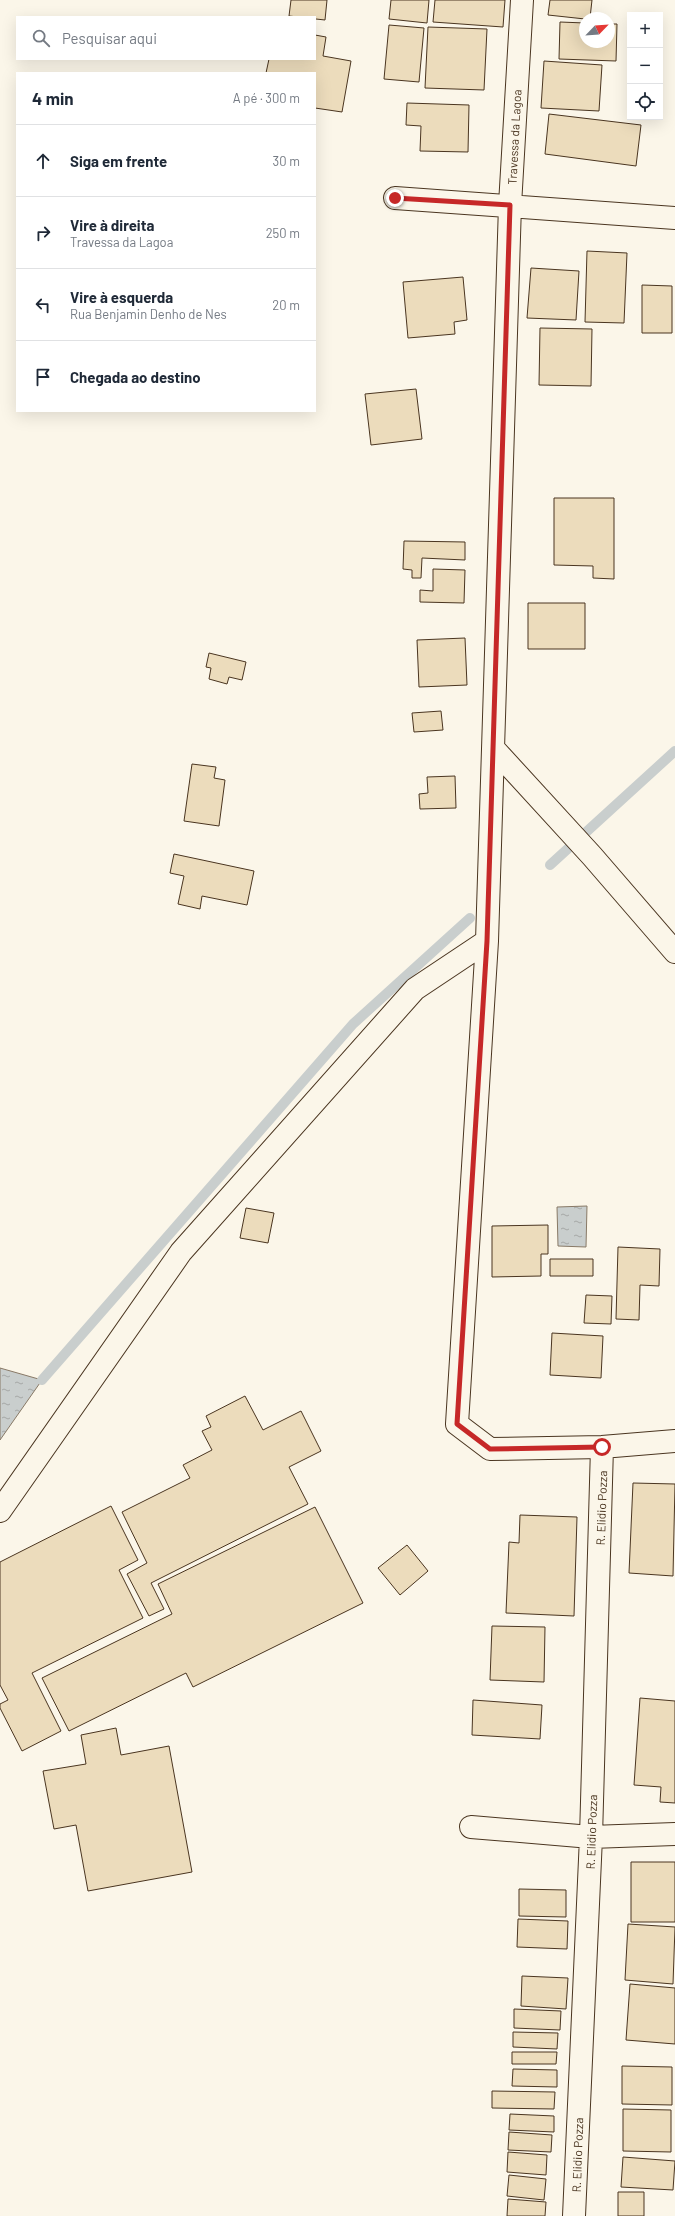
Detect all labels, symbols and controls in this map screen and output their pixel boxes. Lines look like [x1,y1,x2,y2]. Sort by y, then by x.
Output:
north arrow [579,12,615,48]
map controls [627,12,663,120]
button: + [627,12,663,48]
search box [16,16,316,60]
icon: search [30,27,52,49]
text: Pesquisar aqui [62,29,157,47]
button: − [627,48,663,84]
button: locate [627,84,663,120]
text: 4 min [32,88,74,108]
street label: Travessa da Lagoa [505,89,523,185]
text: A pé · 300 m [233,90,300,106]
icon: ahead [32,150,54,172]
text: Siga em frente [70,152,167,170]
text: 30 m [273,153,300,169]
route end [386,189,404,207]
text: Vire à direita [70,216,154,234]
icon: right [32,222,54,244]
text: 250 m [266,225,300,241]
text: Travessa da Lagoa [70,234,173,250]
text: Vire à esquerda [70,288,173,306]
icon: left [32,294,54,316]
text: 20 m [272,297,300,313]
text: Rua Benjamin Denho de Nes [70,306,227,322]
icon: arrive [32,366,54,388]
text: Chegada ao destino [70,368,201,386]
route start [593,1438,611,1456]
street label: R. Elidio Pozza [593,1470,609,1546]
street label: R. Elidio Pozza [583,1794,599,1870]
street label: R. Elidio Pozza [569,2117,585,2193]

